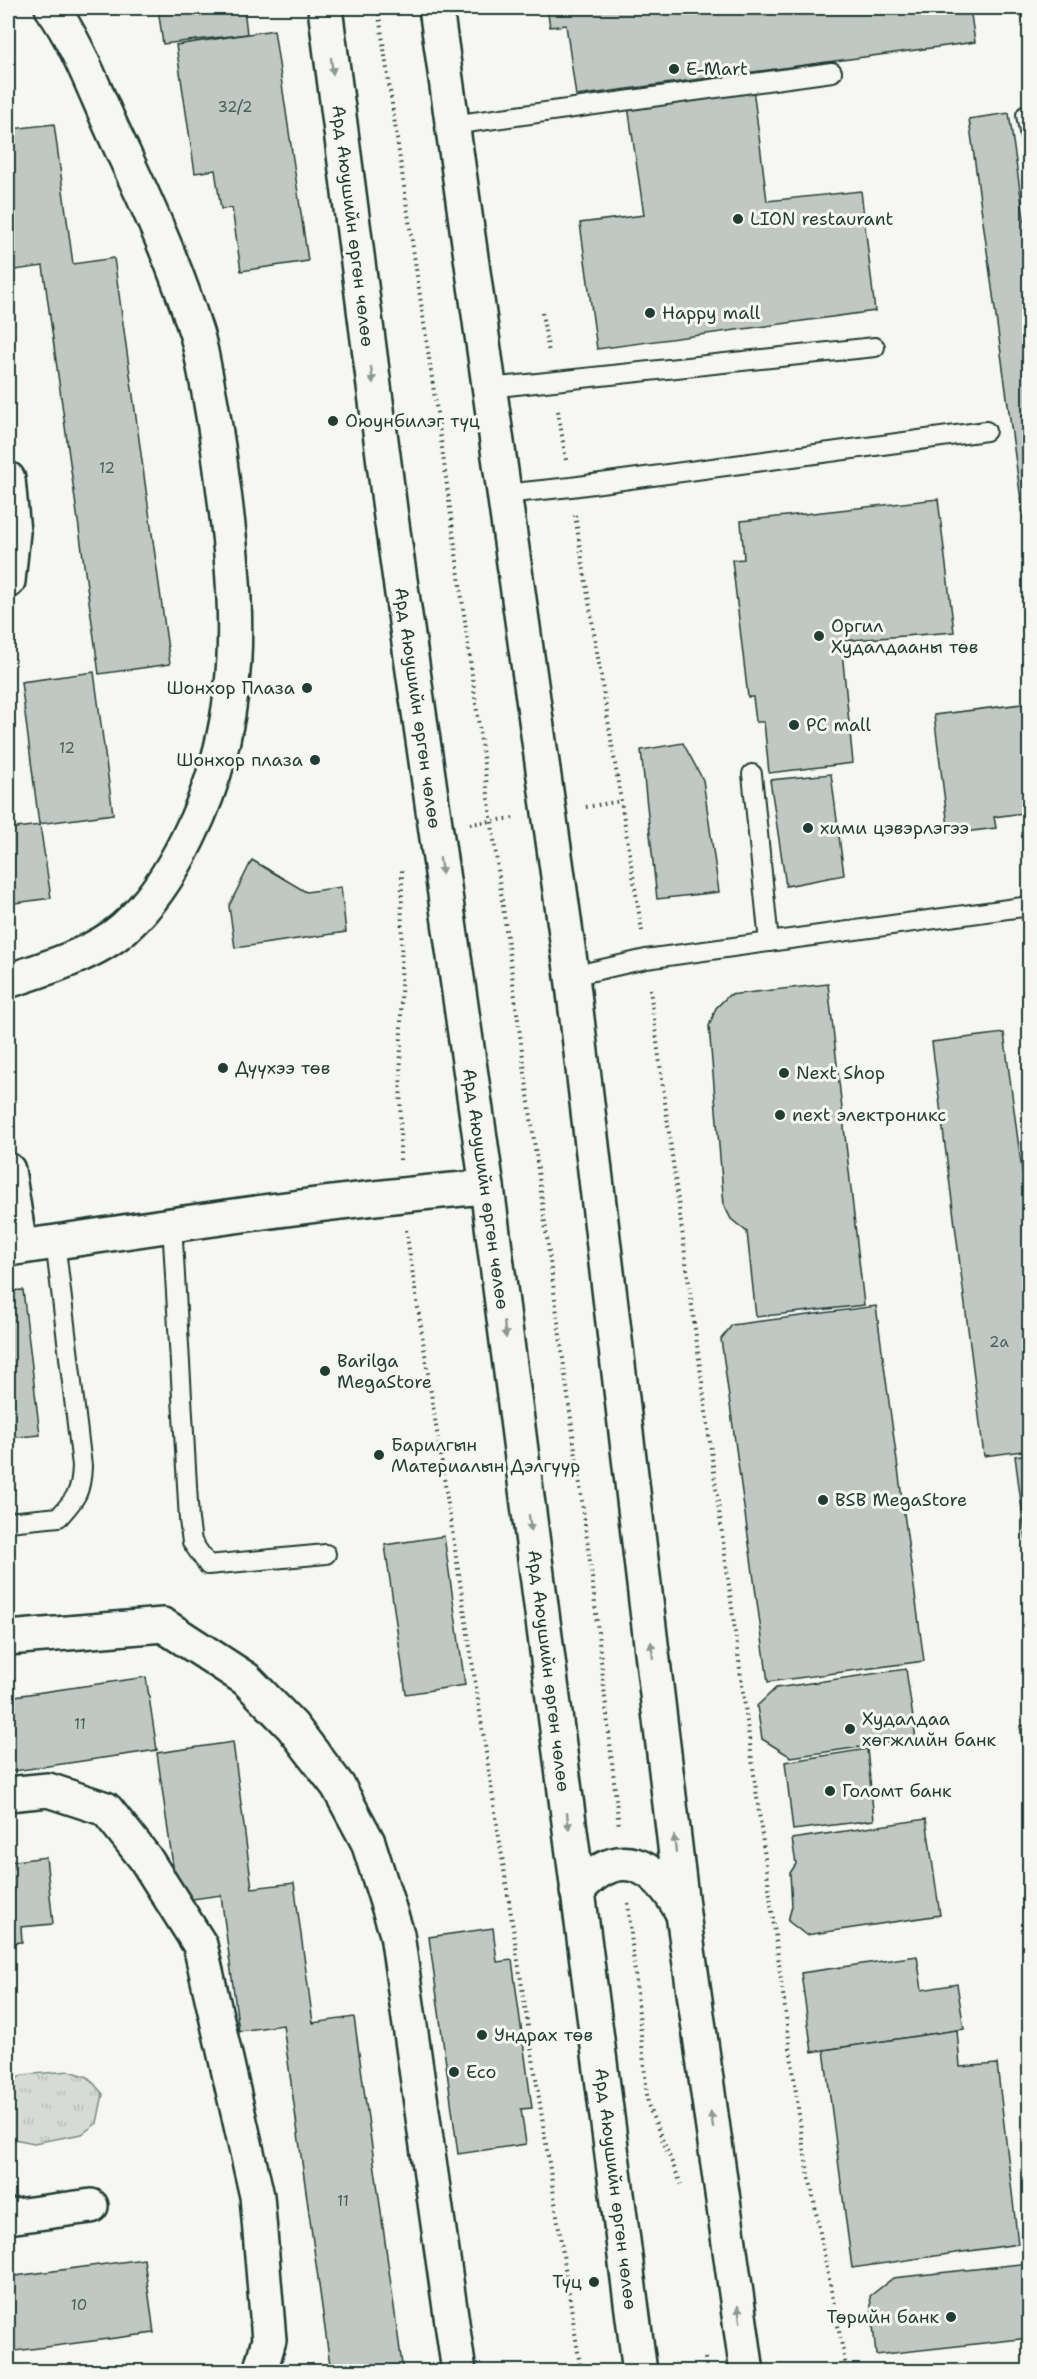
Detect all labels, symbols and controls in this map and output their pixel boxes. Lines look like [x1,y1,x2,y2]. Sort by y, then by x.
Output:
one-way arrow [328,56,337,75]
place label: E-Mart [686,57,748,81]
marker: E-Mart [667,62,681,76]
house number: 32/2 [217,97,253,117]
street label: Ард Аюушийн өргөн чөлөө [326,104,380,348]
place label: LION restaurant [750,207,894,231]
marker: LION restaurant [731,212,745,226]
place label: Happy mall [662,301,761,325]
marker: Happy mall [643,306,657,320]
one-way arrow [368,366,377,385]
place label: Оюунбилэг түц [345,409,480,433]
marker: Оюунбилэг түц [326,414,340,428]
house number: 12 [99,458,115,478]
street label: Ард Аюушийн өргөн чөлөө [389,586,447,830]
place label: Оргил Худалдааны төв [831,614,978,659]
marker: Оргил Худалдааны төв [812,629,826,643]
place label: Шонхор Плаза [167,676,295,700]
marker: Шонхор Плаза [300,681,314,695]
place label: PC mall [806,713,871,737]
marker: PC mall [787,718,801,732]
house number: 12 [59,738,75,758]
place label: Шонхор плаза [176,748,303,772]
marker: Шонхор плаза [308,753,322,767]
place label: хими цэвэрлэгээ [820,816,969,840]
marker: хими цэвэрлэгээ [801,821,815,835]
one-way arrow [436,857,445,876]
place label: Дүүхээ төв [235,1056,330,1080]
marker: Дүүхээ төв [216,1061,230,1075]
place label: Next Shop [796,1061,885,1085]
marker: Next Shop [777,1066,791,1080]
street label: Ард Аюушийн өргөн чөлөө [457,1067,515,1311]
place label: next электроникс [792,1103,946,1127]
marker: next электроникс [773,1108,787,1122]
one-way arrow [500,1320,510,1339]
house number: 2а [989,1332,1010,1352]
place label: Barilga MegaStore [337,1349,432,1394]
marker: Barilga MegaStore [318,1364,332,1378]
place label: Барилгын Материалын Дэлгүүр [391,1433,580,1478]
marker: Барилгын Материалын Дэлгүүр [372,1448,386,1462]
place label: BSB MegaStore [835,1488,967,1512]
marker: BSB MegaStore [816,1493,830,1507]
one-way arrow [525,1514,535,1533]
street label: Ард Аюушийн өргөн чөлөө [522,1549,576,1793]
one-way arrow [647,1641,657,1660]
place label: Худалдаа хөгжлийн банк [862,1707,997,1752]
house number: 11 [74,1714,86,1734]
marker: Худалдаа хөгжлийн банк [843,1722,857,1736]
place label: Голомт банк [842,1779,952,1803]
marker: Голомт банк [823,1784,837,1798]
one-way arrow [563,1811,573,1830]
one-way arrow [670,1834,680,1853]
place label: Ундрах төв [494,2023,593,2047]
marker: Ундрах төв [475,2028,489,2042]
place label: Eco [466,2060,496,2084]
marker: Eco [447,2065,461,2079]
street label: Ард Аюушийн өргөн чөлөө [589,2067,643,2311]
one-way arrow [707,2111,716,2130]
house number: 11 [337,2191,349,2211]
place label: Түц [552,2270,582,2294]
marker: Түц [587,2275,601,2289]
house number: 10 [71,2295,87,2315]
one-way arrow [734,2304,743,2323]
place label: Төрийн банк [827,2305,939,2329]
marker: Төрийн банк [944,2310,958,2324]

